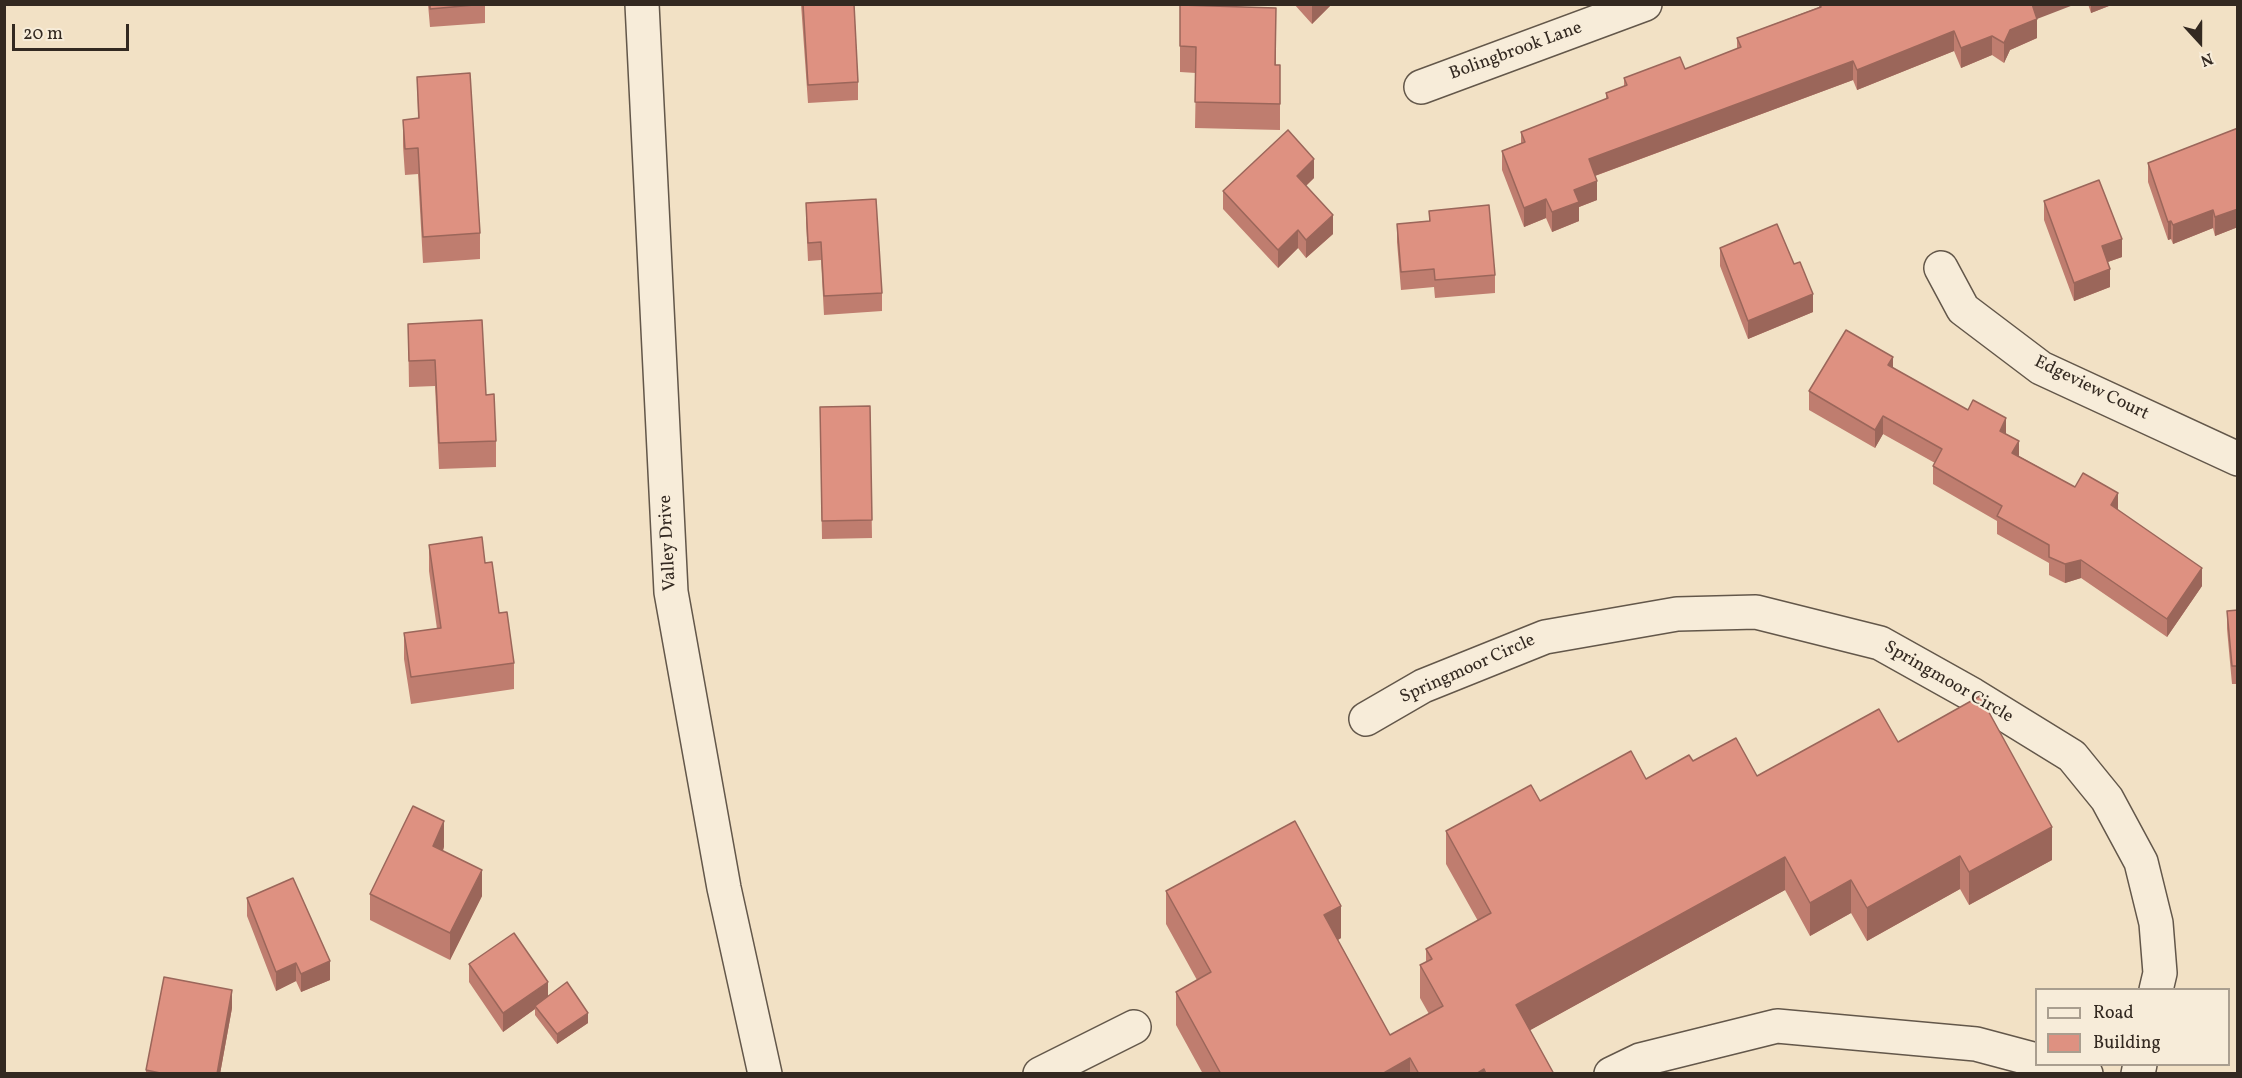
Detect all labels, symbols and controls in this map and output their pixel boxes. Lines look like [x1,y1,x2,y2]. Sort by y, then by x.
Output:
scale bar [15,12,132,50]
north arrow [2170,12,2230,72]
street label: Bolingbrook Lane [1447,18,1585,86]
text: 20 m [23,22,63,47]
text: N [2197,46,2216,71]
street label: Edgeview Court [2030,352,2152,426]
street label: Valley Drive [656,494,682,592]
street label: Springmoor Circle [1397,631,1539,709]
street label: Springmoor Circle [1880,637,2016,729]
legend [2035,988,2230,1066]
text: Road [2093,1001,2134,1026]
text: Building [2093,1031,2161,1056]

